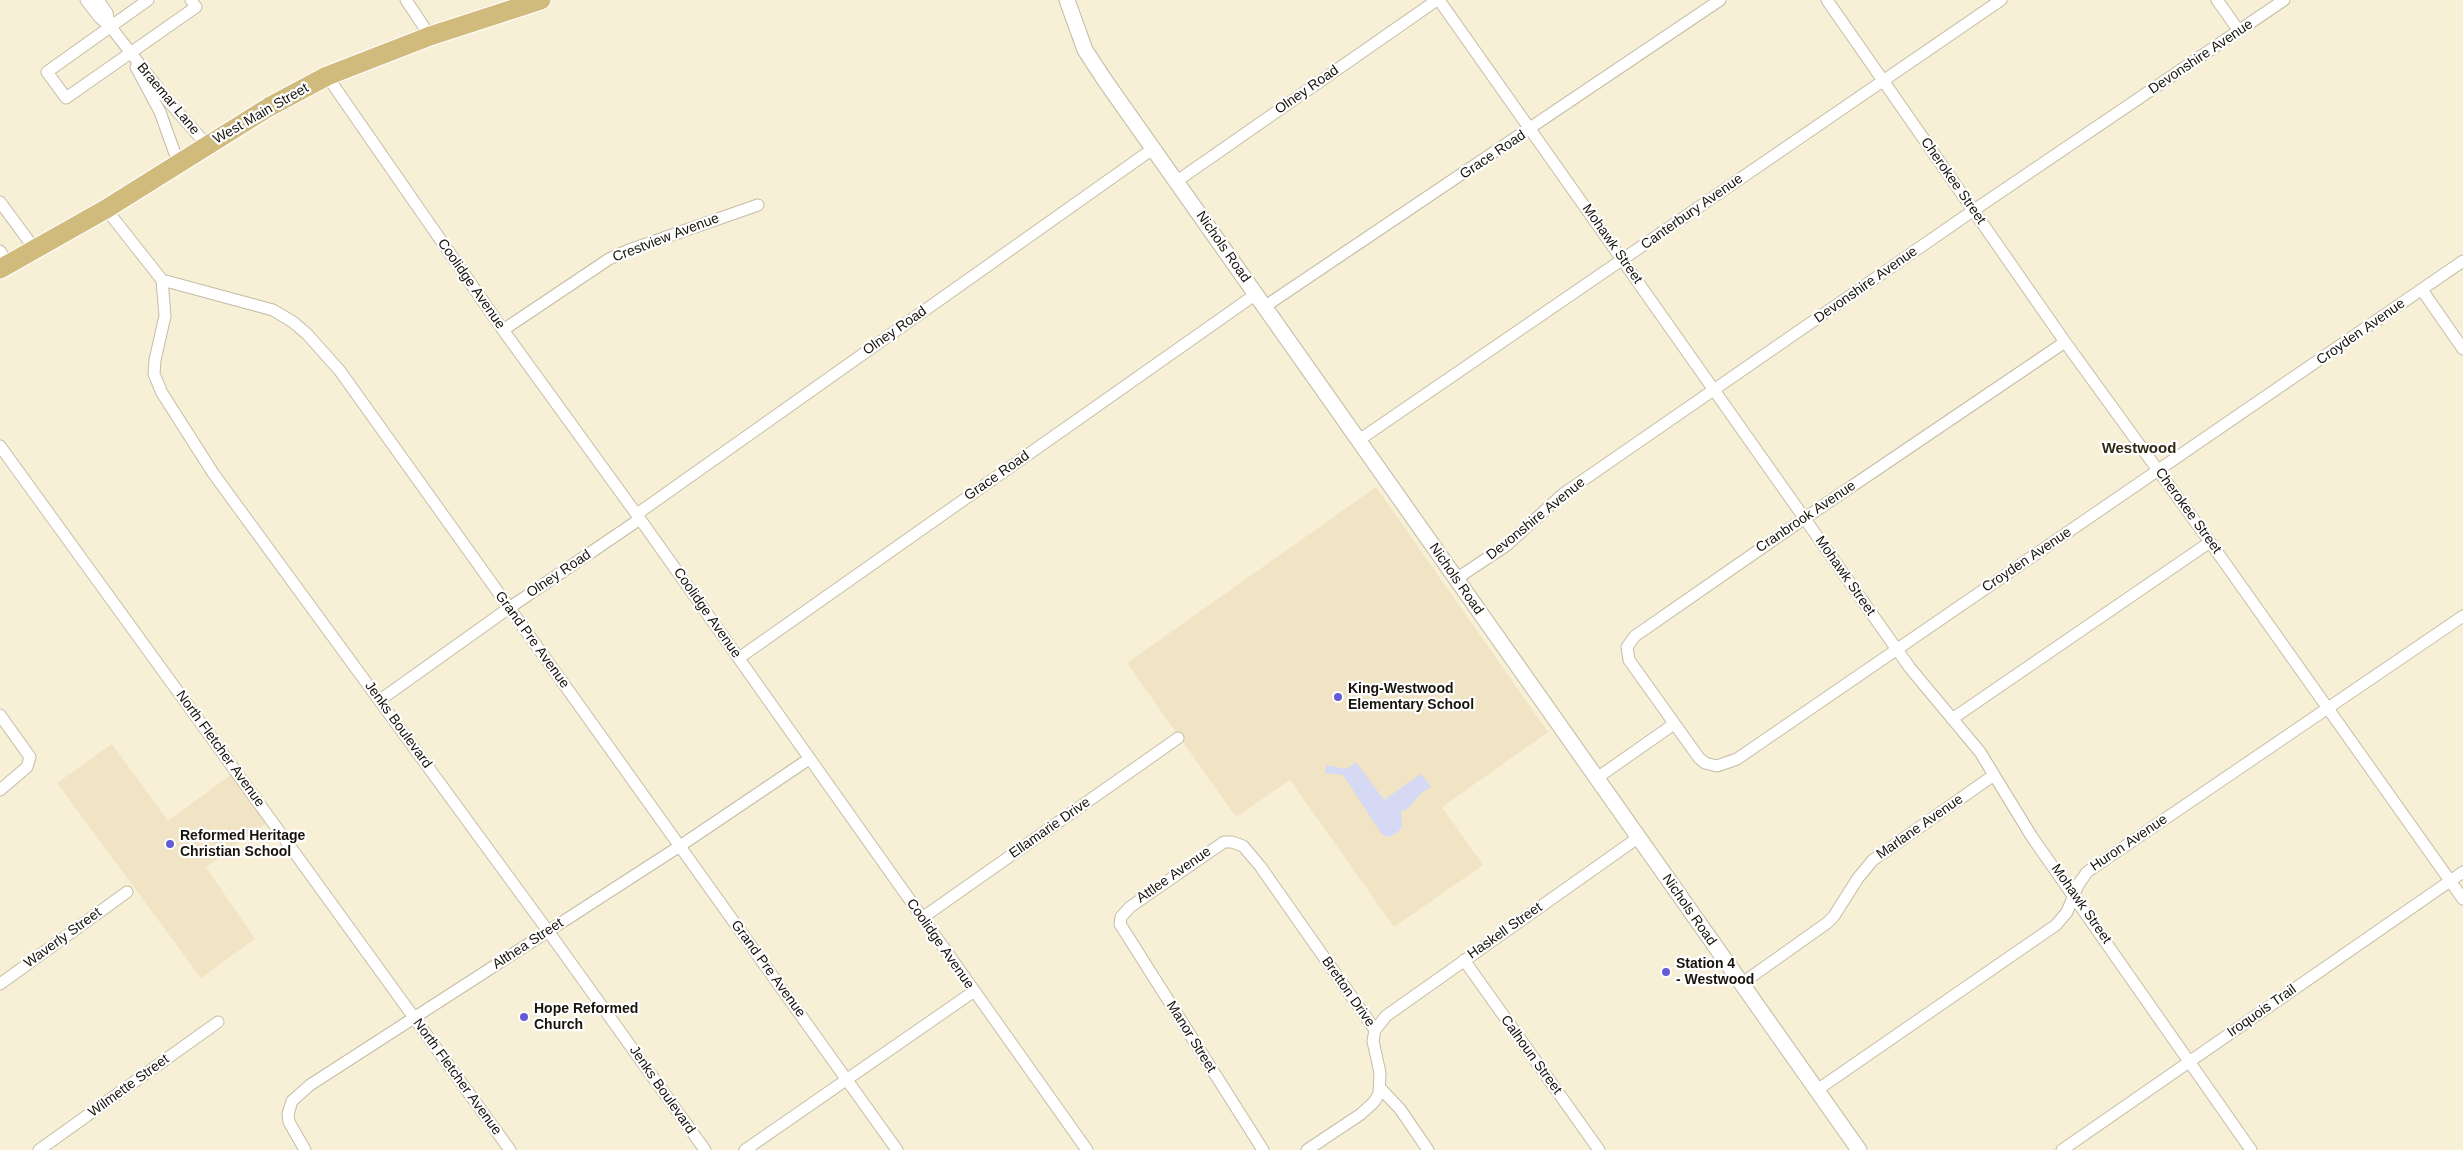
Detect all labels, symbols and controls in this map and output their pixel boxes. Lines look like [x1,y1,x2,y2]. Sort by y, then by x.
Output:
street label: Devonshire Avenue [2146,16,2256,98]
street label: Braemar Lane [133,60,203,138]
street label: Olney Road [1272,62,1342,118]
street label: West Main Street [210,80,312,148]
street label: Grace Road [1457,127,1529,183]
street label: Cherokee Street [1917,134,1989,228]
street label: Canterbury Avenue [1638,171,1746,253]
street label: Mohawk Street [1578,201,1646,287]
street label: Nichols Road [1192,208,1254,286]
street label: Crestview Avenue [610,210,722,266]
street label: Coolidge Avenue [434,236,508,332]
street label: Devonshire Avenue [1811,243,1921,327]
street label: Croyden Avenue [2314,295,2408,369]
street label: Olney Road [860,303,930,359]
district label: Westwood [2102,440,2176,458]
street label: Grace Road [961,447,1033,505]
street label: Cherokee Street [2151,465,2225,557]
street label: Devonshire Avenue [1483,474,1589,564]
street label: Cranbrook Avenue [1753,477,1859,557]
street label: Croyden Avenue [1979,524,2075,596]
street label: Mohawk Street [1811,533,1879,619]
street label: Nichols Road [1425,540,1487,618]
street label: Olney Road [524,546,594,602]
street label: Coolidge Avenue [670,565,744,661]
street label: Grand Pre Avenue [491,588,573,692]
street label: Jenks Boulevard [361,678,435,772]
place label: King-Westwood Elementary School [1348,681,1474,714]
street label: North Fletcher Avenue [172,688,268,810]
marker: King-Westwood Elementary School [1332,691,1344,703]
street label: Marlane Avenue [1874,791,1966,863]
street label: Ellamarie Drive [1006,794,1094,862]
street label: Huron Avenue [2087,811,2171,875]
place label: Reformed Heritage Christian School [180,828,305,860]
marker: Reformed Heritage Christian School [164,838,176,850]
street label: Attlee Avenue [1134,843,1214,907]
street label: Mohawk Street [2047,861,2115,947]
street label: Nichols Road [1658,871,1720,949]
street label: Coolidge Avenue [903,896,977,992]
street label: Haskell Street [1464,899,1546,963]
street label: Waverly Street [21,904,105,972]
street label: Althea Street [489,915,567,973]
street label: Grand Pre Avenue [727,917,809,1021]
street label: Bretton Drive [1318,954,1378,1030]
place label: Station 4 - Westwood [1676,956,1754,989]
marker: Station 4 - Westwood [1660,966,1672,978]
street label: Iroquois Trail [2224,981,2300,1041]
street label: Manor Street [1162,998,1220,1076]
place label: Hope Reformed Church [534,1001,638,1034]
marker: Hope Reformed Church [518,1011,530,1023]
street label: Calhoun Street [1497,1012,1565,1098]
street label: North Fletcher Avenue [409,1016,505,1138]
street label: Jenks Boulevard [625,1043,699,1137]
street label: Wilmette Street [85,1051,173,1121]

